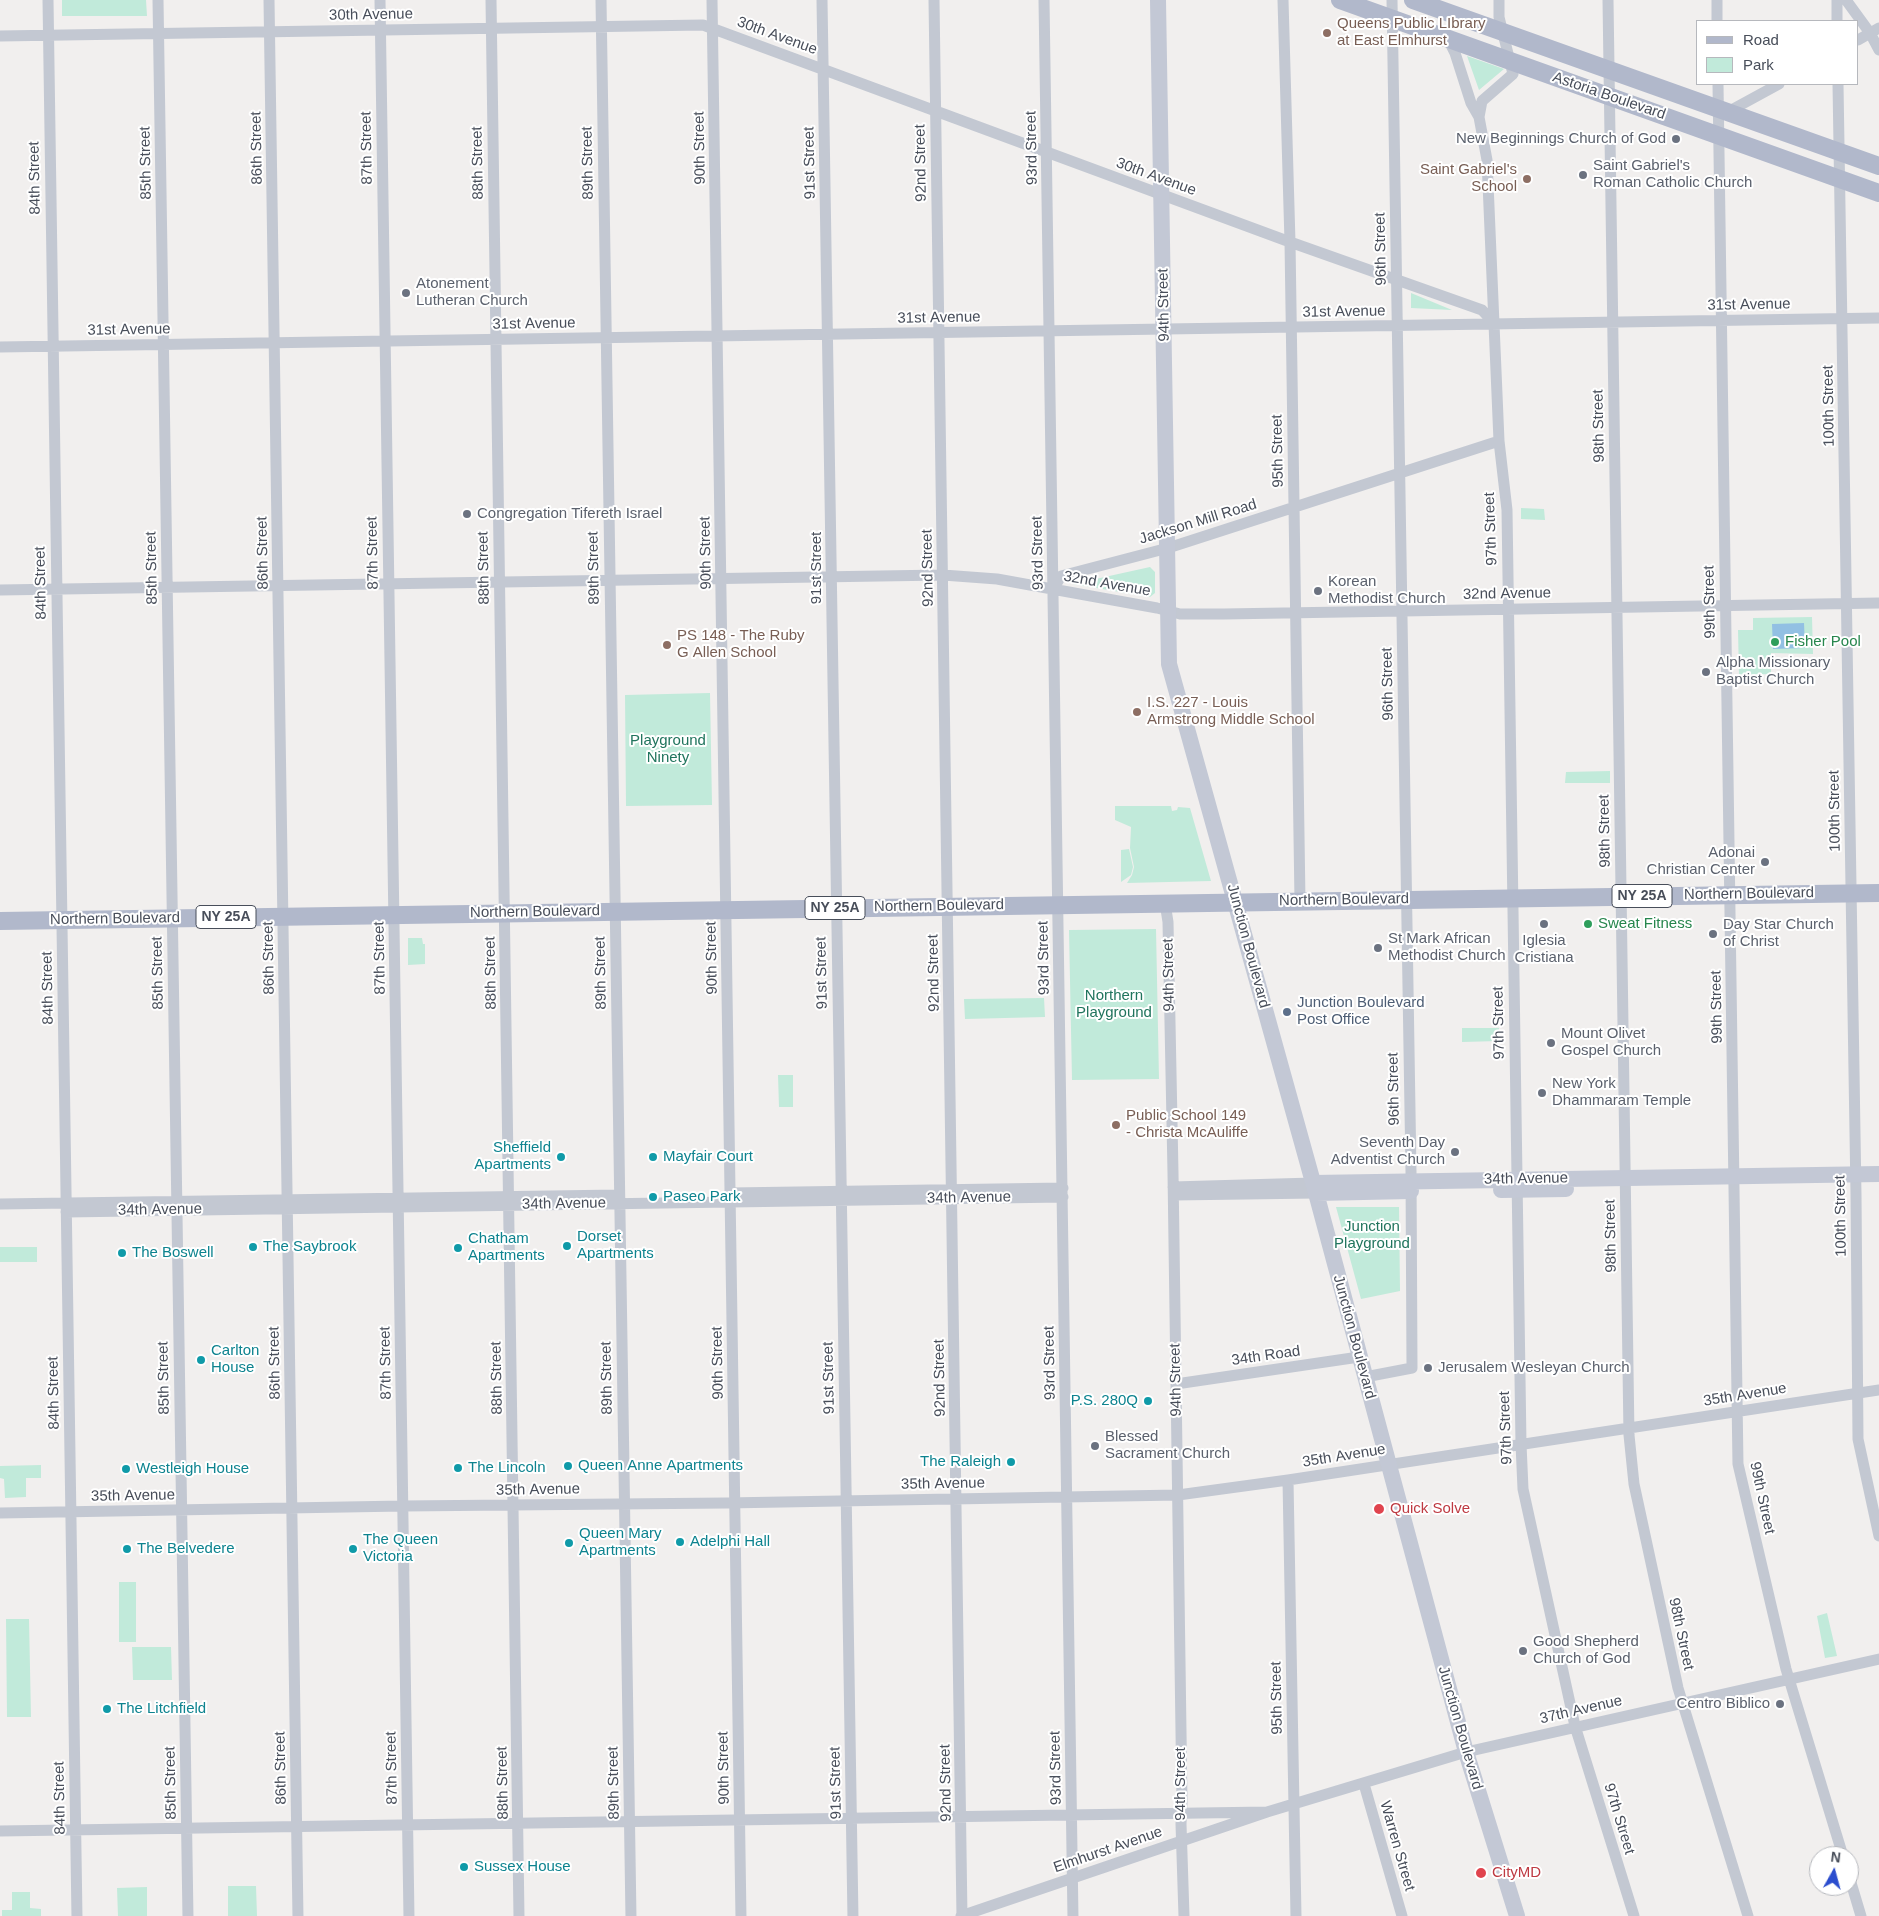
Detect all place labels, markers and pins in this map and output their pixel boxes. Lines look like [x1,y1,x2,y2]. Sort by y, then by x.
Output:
place label: Queens Public LIbrary at East Elmhurst [1337,15,1485,50]
marker: Queens Public LIbrary at East Elmhurst [1321,27,1333,39]
place label: New Beginnings Church of God [1456,130,1666,148]
marker: New Beginnings Church of God [1670,133,1682,145]
place label: Saint Gabriel's Roman Catholic Church [1593,157,1752,192]
place label: Saint Gabriel's School [1420,161,1517,196]
marker: Saint Gabriel's Roman Catholic Church [1577,169,1589,181]
marker: Saint Gabriel's School [1521,173,1533,185]
place label: Atonement Lutheran Church [416,275,528,310]
marker: Atonement Lutheran Church [400,287,412,299]
place label: Congregation Tifereth Israel [477,505,662,523]
marker: Congregation Tifereth Israel [461,508,473,520]
place label: Korean Methodist Church [1328,573,1446,608]
marker: Korean Methodist Church [1312,585,1324,597]
place label: PS 148 - The Ruby G Allen School [677,627,805,662]
place label: Fisher Pool [1785,633,1861,651]
marker: Fisher Pool [1769,636,1781,648]
marker: PS 148 - The Ruby G Allen School [661,639,673,651]
place label: Alpha Missionary Baptist Church [1716,654,1830,689]
marker: Alpha Missionary Baptist Church [1700,666,1712,678]
place label: I.S. 227 - Louis Armstrong Middle School [1147,694,1315,729]
marker: I.S. 227 - Louis Armstrong Middle School [1131,706,1143,718]
place label: Adonai Christian Center [1647,844,1755,879]
marker: Adonai Christian Center [1759,856,1771,868]
place label: Sweat Fitness [1598,915,1692,933]
place label: Day Star Church of Christ [1723,916,1834,951]
marker: Iglesia Cristiana [1538,918,1550,930]
marker: Sweat Fitness [1582,918,1594,930]
marker: Day Star Church of Christ [1707,928,1719,940]
place label: St Mark African Methodist Church [1388,930,1506,965]
place label: Iglesia Cristiana [1514,932,1574,967]
marker: St Mark African Methodist Church [1372,942,1384,954]
place label: Junction Boulevard Post Office [1297,994,1425,1029]
marker: Junction Boulevard Post Office [1281,1006,1293,1018]
place label: Mount Olivet Gospel Church [1561,1025,1661,1060]
marker: Mount Olivet Gospel Church [1545,1037,1557,1049]
place label: New York Dhammaram Temple [1552,1075,1691,1110]
marker: New York Dhammaram Temple [1536,1087,1548,1099]
place label: Public School 149 - Christa McAuliffe [1126,1107,1248,1142]
marker: Public School 149 - Christa McAuliffe [1110,1119,1122,1131]
place label: Seventh Day Adventist Church [1331,1134,1445,1169]
place label: Sheffield Apartments [474,1139,551,1174]
marker: Seventh Day Adventist Church [1449,1146,1461,1158]
place label: Mayfair Court [663,1148,753,1166]
marker: Sheffield Apartments [555,1151,567,1163]
marker: Mayfair Court [647,1151,659,1163]
place label: Paseo Park [663,1188,741,1206]
marker: Paseo Park [647,1191,659,1203]
place label: Dorset Apartments [577,1228,654,1263]
place label: Chatham Apartments [468,1230,545,1265]
place label: The Saybrook [263,1238,356,1256]
marker: Dorset Apartments [561,1240,573,1252]
marker: The Saybrook [247,1241,259,1253]
marker: Chatham Apartments [452,1242,464,1254]
place label: The Boswell [132,1244,214,1262]
marker: The Boswell [116,1247,128,1259]
place label: Carlton House [211,1342,259,1377]
marker: Carlton House [195,1354,207,1366]
place label: Jerusalem Wesleyan Church [1438,1359,1629,1377]
marker: Jerusalem Wesleyan Church [1422,1362,1434,1374]
place label: P.S. 280Q [1071,1392,1138,1410]
marker: P.S. 280Q [1142,1395,1154,1407]
place label: Blessed Sacrament Church [1105,1428,1230,1463]
marker: Blessed Sacrament Church [1089,1440,1101,1452]
place label: The Raleigh [920,1453,1001,1471]
marker: The Raleigh [1005,1456,1017,1468]
place label: Queen Anne Apartments [578,1457,743,1475]
place label: The Lincoln [468,1459,546,1477]
place label: Westleigh House [136,1460,249,1478]
marker: Queen Anne Apartments [562,1460,574,1472]
marker: The Lincoln [452,1462,464,1474]
marker: Westleigh House [120,1463,132,1475]
place label: Quick Solve [1390,1500,1470,1518]
marker: Quick Solve [1372,1502,1386,1516]
place label: Queen Mary Apartments [579,1525,662,1560]
place label: The Queen Victoria [363,1531,438,1566]
place label: Adelphi Hall [690,1533,770,1551]
marker: Adelphi Hall [674,1536,686,1548]
marker: Queen Mary Apartments [563,1537,575,1549]
place label: The Belvedere [137,1540,235,1558]
marker: The Belvedere [121,1543,133,1555]
marker: The Queen Victoria [347,1543,359,1555]
place label: Good Shepherd Church of God [1533,1633,1639,1668]
marker: Good Shepherd Church of God [1517,1645,1529,1657]
place label: Centro Biblico [1677,1695,1770,1713]
marker: Centro Biblico [1774,1698,1786,1710]
place label: The Litchfield [117,1700,206,1718]
marker: The Litchfield [101,1703,113,1715]
place label: Sussex House [474,1858,571,1876]
marker: Sussex House [458,1861,470,1873]
place label: CityMD [1492,1864,1541,1882]
marker: CityMD [1474,1866,1488,1880]

